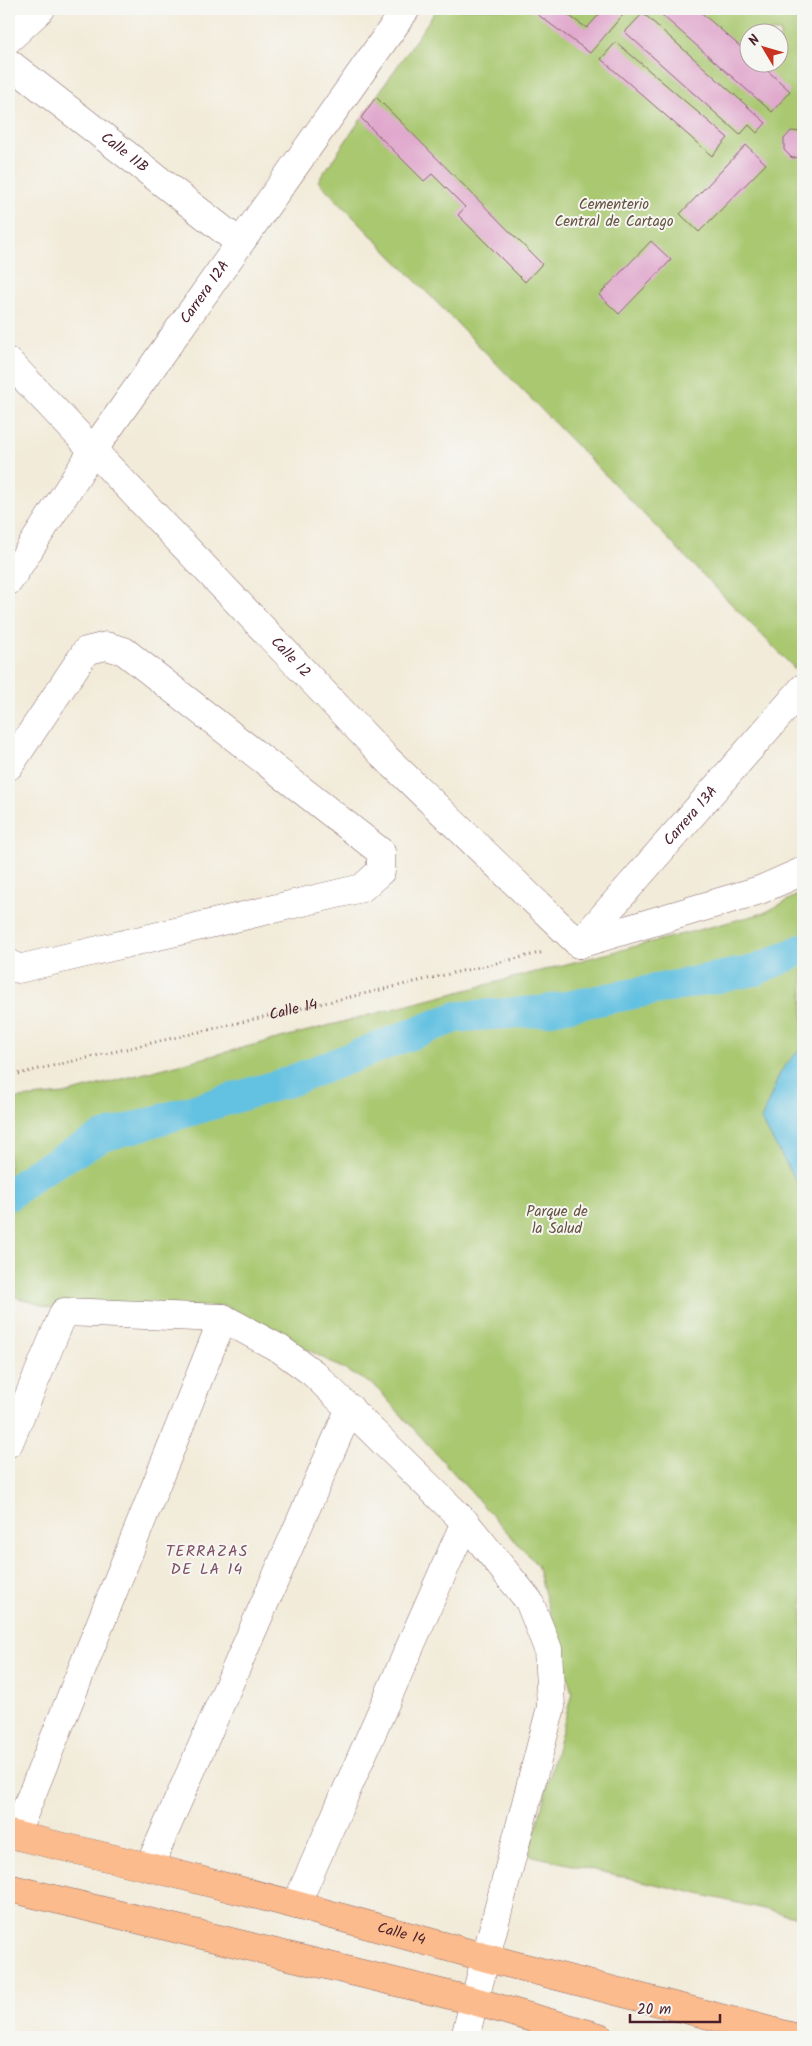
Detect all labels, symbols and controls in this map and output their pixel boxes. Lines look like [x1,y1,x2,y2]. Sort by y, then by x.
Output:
north arrow [740,22,790,72]
text: N [743,30,766,51]
street label: Calle 11B [95,126,153,179]
park label: Cementerio Central de Cartago [554,193,674,234]
street label: Carrera 12A [174,256,236,329]
street label: Calle 12 [264,631,316,684]
street label: Carrera 13A [658,781,724,852]
street label: Calle 14 [267,993,320,1027]
park label: Parque de la Salud [526,1200,588,1241]
district label: TERRAZAS DE LA 14 [166,1539,248,1582]
street label: Calle 14 [374,1916,428,1952]
scale bar [630,1991,720,2023]
text: 20 m [637,1998,671,2022]

